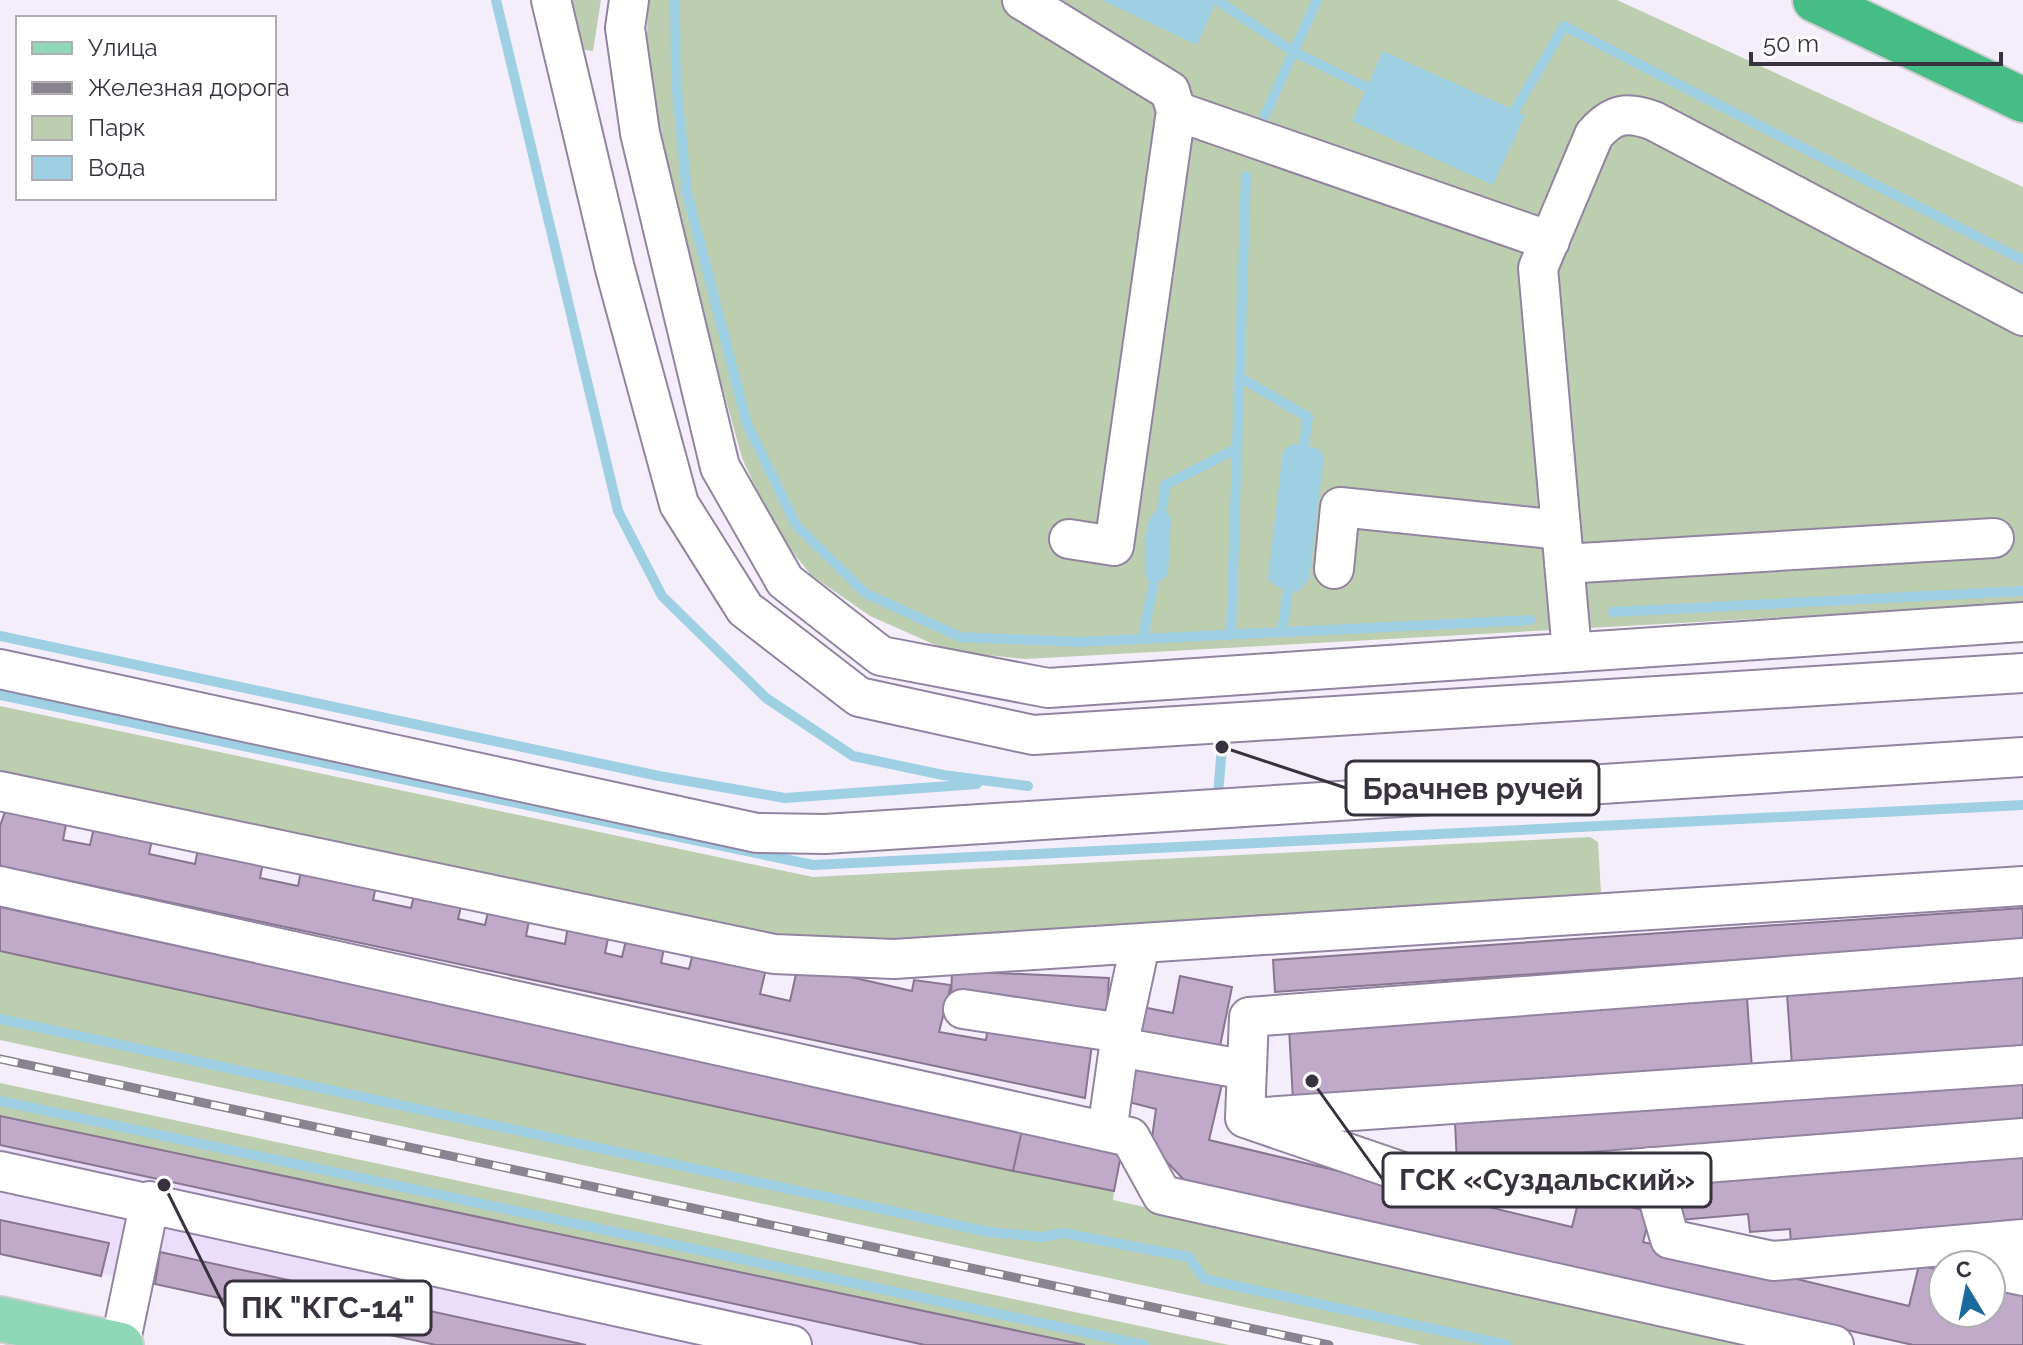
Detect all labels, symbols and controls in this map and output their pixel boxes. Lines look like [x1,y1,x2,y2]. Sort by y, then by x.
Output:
legend [16,16,276,200]
scale bar [1751,16,2001,66]
text: 50 m [1763,29,1819,58]
text: Улица [88,33,158,62]
text: Железная дорога [88,73,289,102]
text: Парк [88,113,146,142]
text: Вода [88,153,145,182]
callout: Брачнев ручей [1346,761,1599,815]
text: Брачнев ручей [1363,771,1583,806]
callout: ГСК «Суздальский» [1383,1153,1711,1207]
text: ГСК «Суздальский» [1399,1162,1695,1197]
north arrow [1927,1249,2007,1329]
text: С [1954,1255,1973,1283]
callout: ПК "КГС-14" [225,1281,431,1335]
text: ПК "КГС-14" [241,1290,415,1325]

